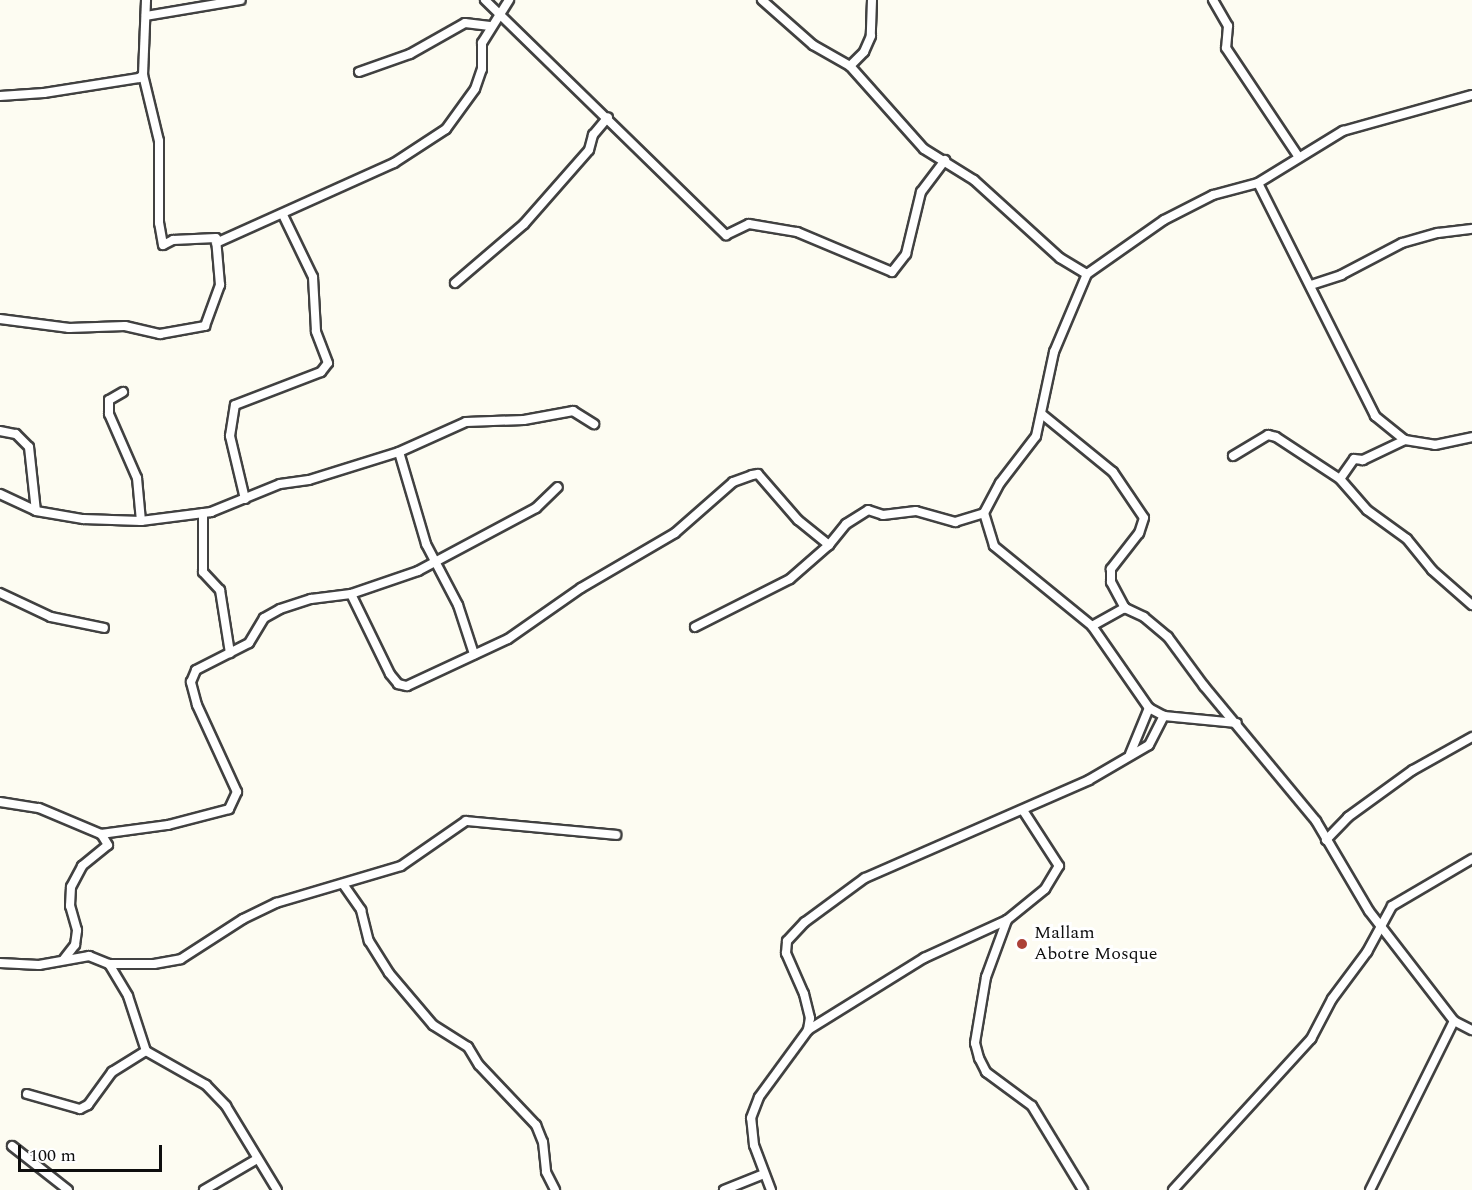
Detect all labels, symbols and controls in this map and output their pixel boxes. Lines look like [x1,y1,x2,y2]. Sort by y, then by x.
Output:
place label: Mallam Abotre Mosque [1034,923,1158,966]
marker: Mallam Abotre Mosque [1015,937,1029,951]
scale bar [21,1133,165,1171]
text: 100 m [29,1142,76,1169]

